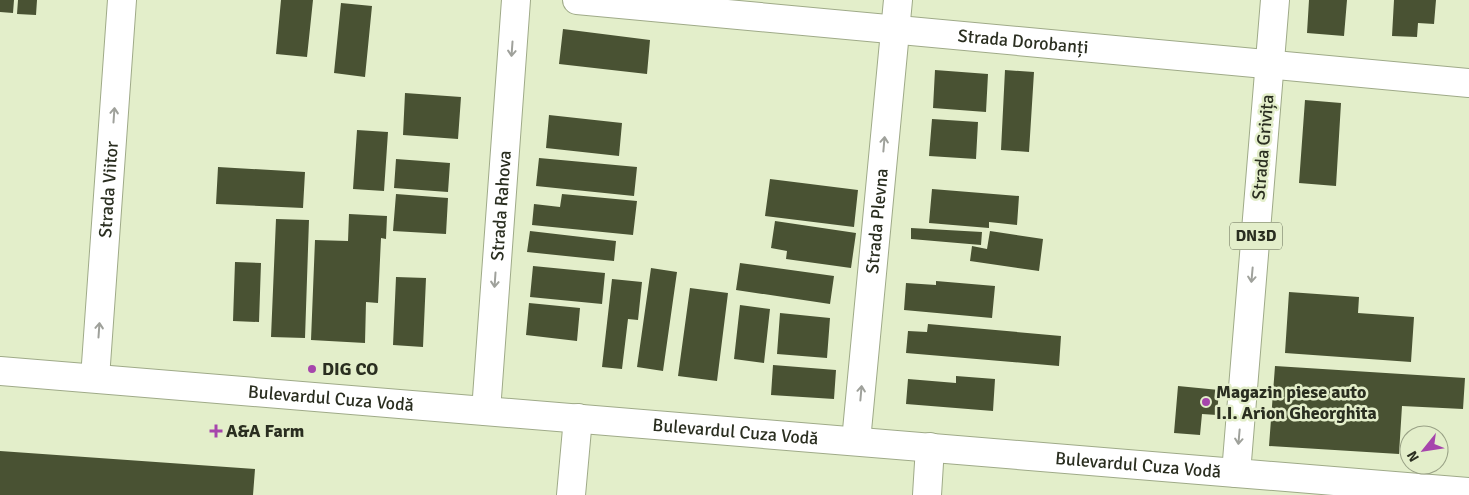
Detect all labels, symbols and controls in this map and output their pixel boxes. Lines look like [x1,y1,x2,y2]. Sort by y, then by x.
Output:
street label: Strada Dorobanți [957,24,1089,59]
one-way arrow [508,40,517,56]
street label: Strada Grivița [1247,93,1279,201]
one-way arrow [109,108,119,124]
one-way arrow [879,136,889,152]
street label: Strada Viitor [94,140,123,238]
street label: Strada Rahova [486,150,516,262]
street label: Strada Plevna [861,167,893,275]
road number: DN3D [1230,222,1282,250]
one-way arrow [1248,267,1257,283]
one-way arrow [491,272,500,288]
one-way arrow [94,322,103,338]
place label: DIG CO [322,358,378,380]
marker: DIG CO [306,363,318,375]
street label: Bulevardul Cuza Vodă [247,380,415,416]
place label: Magazin piese auto I.I. Arion Gheorghita [1216,381,1377,424]
one-way arrow [856,385,866,401]
marker: Magazin piese auto I.I. Arion Gheorghita [1200,396,1212,408]
street label: Bulevardul Cuza Vodă [652,414,819,450]
place label: A&A Farm [226,420,304,442]
marker: A&A Farm [210,425,222,437]
north arrow [1399,425,1449,475]
one-way arrow [1234,429,1243,445]
street label: Bulevardul Cuza Vodă [1054,447,1222,483]
text: N [1403,448,1423,465]

